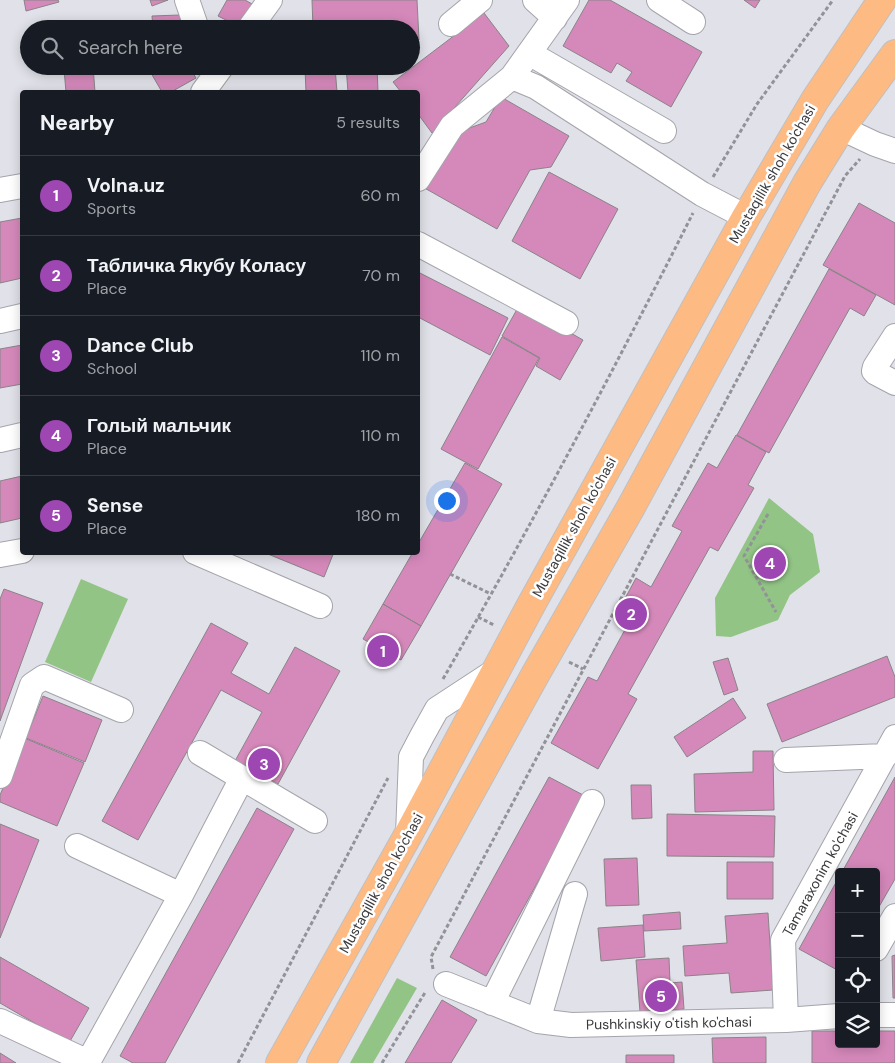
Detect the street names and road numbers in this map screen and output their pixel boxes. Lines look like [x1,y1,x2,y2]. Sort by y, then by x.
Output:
street label: Mustaqillik shoh ko'chasi [725,101,819,247]
street label: Mustaqillik shoh ko'chasi [528,454,620,600]
street label: Tamaraxonim ko'chasi [778,808,862,940]
street label: Mustaqillik shoh ko'chasi [335,810,427,956]
street label: Pushkinskiy o'tish ko'chasi [586,1013,752,1033]

